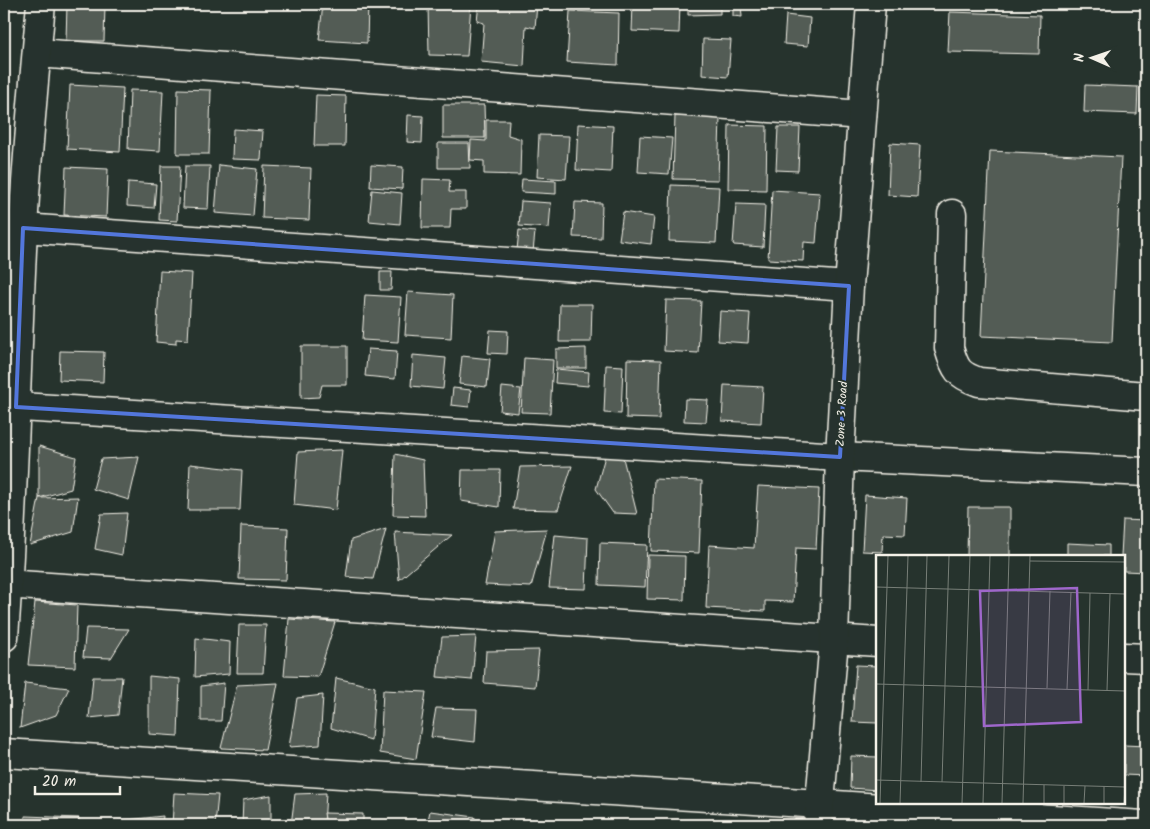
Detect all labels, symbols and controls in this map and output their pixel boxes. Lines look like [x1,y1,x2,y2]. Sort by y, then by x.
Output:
north arrow [1068,32,1118,82]
text: N [1069,53,1091,62]
street label: Zone 3 Road [831,380,853,447]
inset map [876,555,1125,804]
scale bar [35,764,120,796]
text: 20 m [42,770,76,794]

